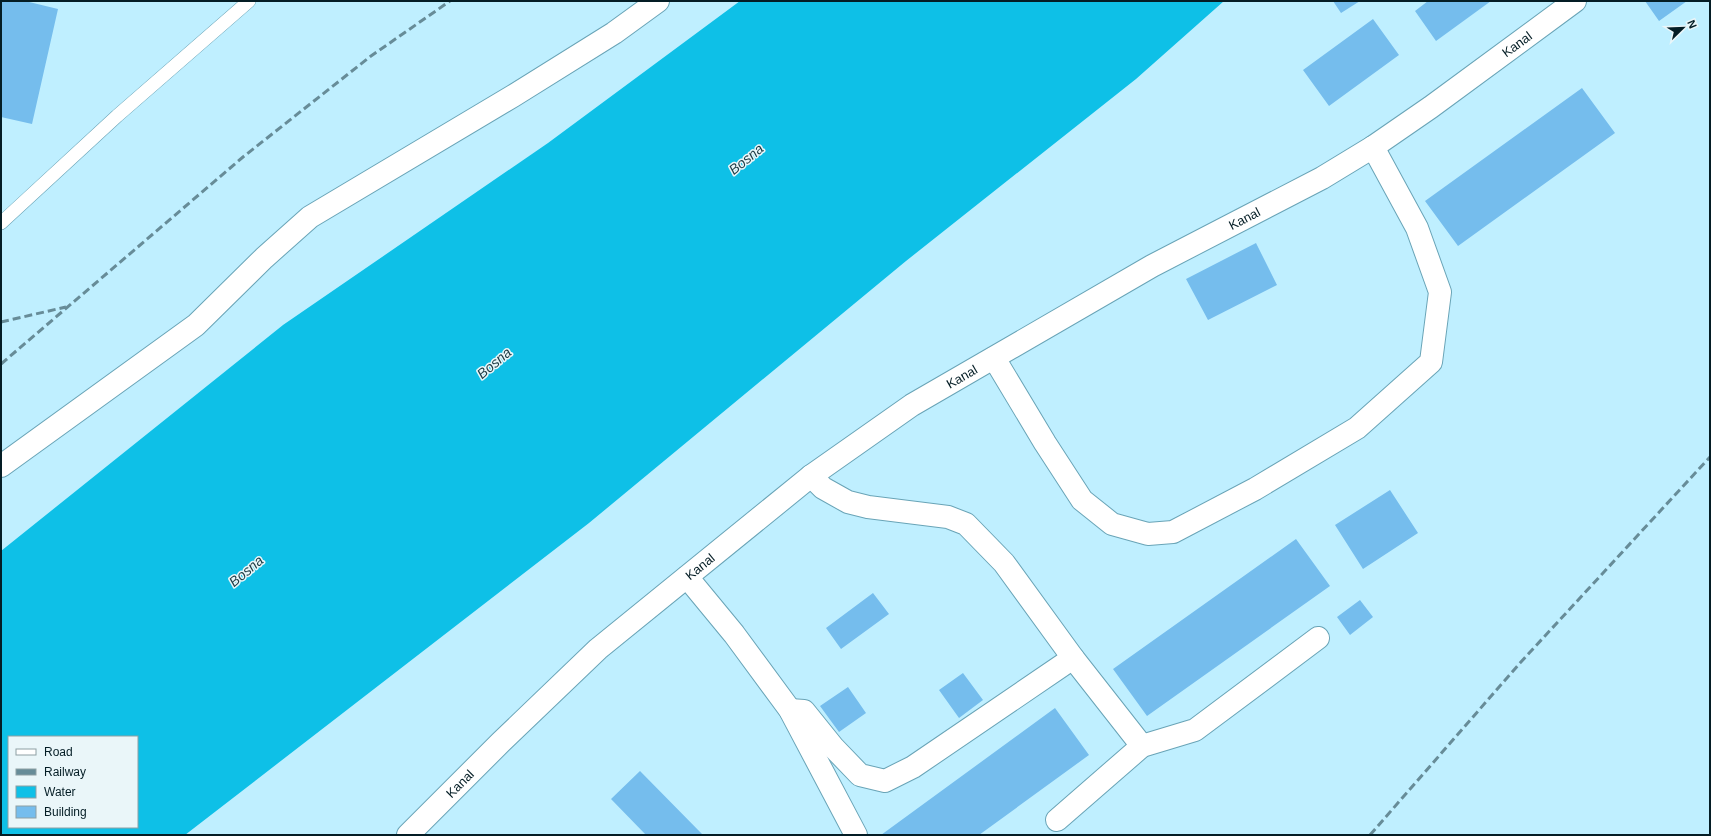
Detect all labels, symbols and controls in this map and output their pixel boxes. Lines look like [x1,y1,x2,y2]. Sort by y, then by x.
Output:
north arrow [1663,8,1703,48]
text: N [1685,18,1699,30]
street label: Kanal [1499,28,1535,60]
water label: Bosna [726,140,767,178]
street label: Kanal [1226,204,1263,233]
water label: Bosna [474,344,515,382]
street label: Kanal [943,361,980,391]
street label: Kanal [682,550,717,583]
water label: Bosna [226,552,267,590]
legend [8,736,138,828]
text: Road [44,745,73,759]
text: Railway [44,765,86,779]
street label: Kanal [443,766,477,800]
text: Water [44,785,76,799]
text: Building [44,805,87,819]

